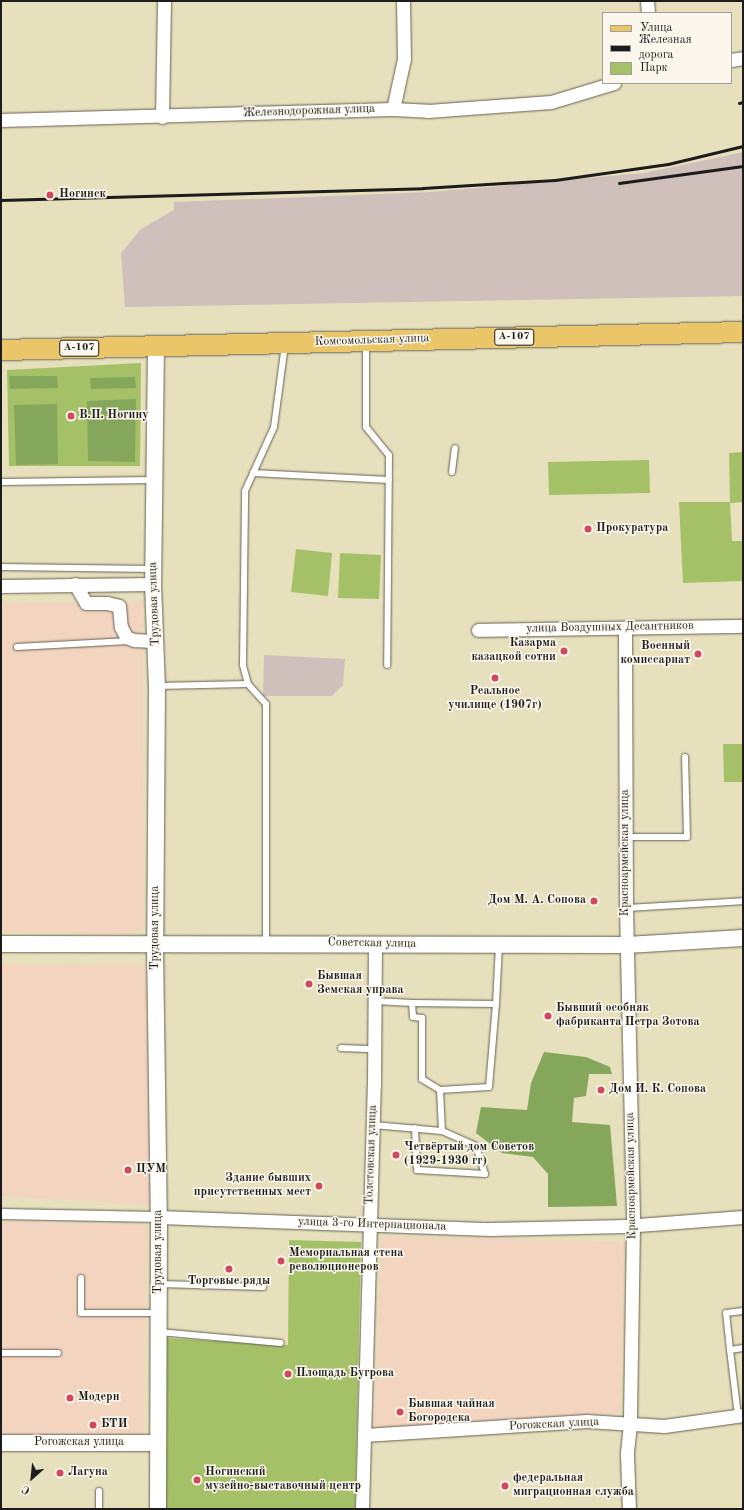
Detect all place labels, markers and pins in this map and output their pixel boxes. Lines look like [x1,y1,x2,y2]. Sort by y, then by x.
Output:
place label: Ногинск [59,188,106,202]
marker: Ногинск [44,189,56,201]
place label: В.П. Ногину [79,409,149,423]
marker: В.П. Ногину [66,411,76,421]
place label: Прокуратура [596,522,668,536]
marker: Прокуратура [583,524,593,534]
place label: Казарма казацкой сотни [472,637,556,665]
place label: Военный комиссариат [620,640,690,668]
marker: Казарма казацкой сотни [559,646,569,656]
marker: Военный комиссариат [693,649,703,659]
marker: Реальное училище (1907г) [490,673,500,683]
place label: Реальное училище (1907г) [448,685,542,713]
place label: Дом М. А. Сопова [488,894,586,908]
marker: Дом М. А. Сопова [589,896,599,906]
place label: Бывшая Земская управа [317,970,404,998]
marker: Бывшая Земская управа [304,979,314,989]
place label: Бывший особняк фабриканта Петра Зотова [556,1002,699,1030]
marker: Бывший особняк фабриканта Петра Зотова [543,1011,553,1021]
place label: Дом И. К. Сопова [609,1083,706,1097]
marker: Дом И. К. Сопова [596,1085,606,1095]
place label: Четвёртый дом Советов (1929-1930 гг) [404,1141,534,1169]
marker: Четвёртый дом Советов (1929-1930 гг) [391,1150,401,1160]
place label: ЦУМ [136,1163,166,1177]
marker: ЦУМ [123,1165,133,1175]
place label: Здание бывших присутственных мест [194,1172,311,1200]
marker: Здание бывших присутственных мест [314,1181,324,1191]
place label: Мемориальная стена революционеров [289,1247,403,1275]
marker: Мемориальная стена революционеров [276,1256,286,1266]
marker: Торговые ряды [224,1264,234,1274]
place label: Торговые ряды [188,1275,270,1289]
place label: Площадь Бугрова [296,1367,394,1381]
marker: Площадь Бугрова [283,1369,293,1379]
place label: Модерн [78,1391,119,1405]
marker: Модерн [65,1393,75,1403]
place label: Бывшая чайная Богородска [408,1398,495,1426]
marker: Бывшая чайная Богородска [395,1407,405,1417]
place label: БТИ [101,1418,128,1432]
marker: БТИ [88,1420,98,1430]
place label: Лагуна [68,1466,108,1480]
place label: Ногинский музейно-выставочный центр [205,1466,361,1494]
marker: Лагуна [55,1468,65,1478]
place label: федеральная миграционная служба [513,1472,634,1500]
marker: Ногинский музейно-выставочный центр [192,1475,202,1485]
marker: федеральная миграционная служба [500,1481,510,1491]

